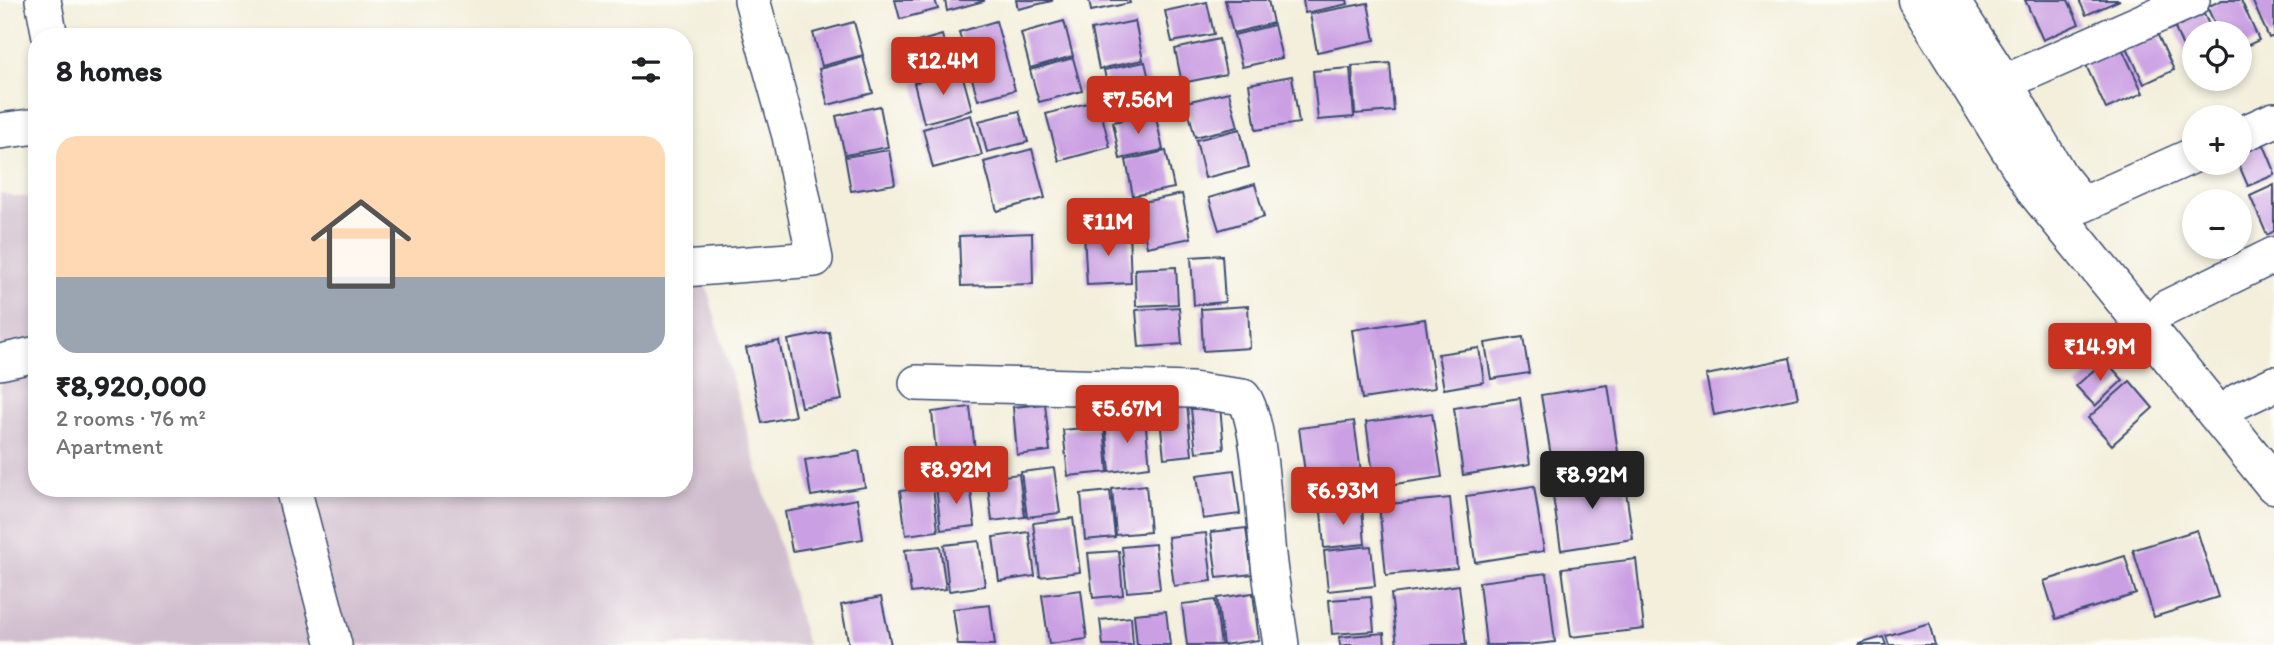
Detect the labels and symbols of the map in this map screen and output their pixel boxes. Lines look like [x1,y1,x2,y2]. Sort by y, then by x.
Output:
pin: ₹12.4M [886,38,1000,97]
pin: ₹7.56M [1081,76,1195,136]
pin: ₹11M [1067,198,1149,258]
pin: ₹14.9M [2043,324,2157,383]
pin: ₹5.67M [1070,386,1184,445]
pin: ₹8.92M [899,447,1013,506]
pin: ₹8.92M [1535,452,1649,511]
pin: ₹6.93M [1286,468,1400,527]

